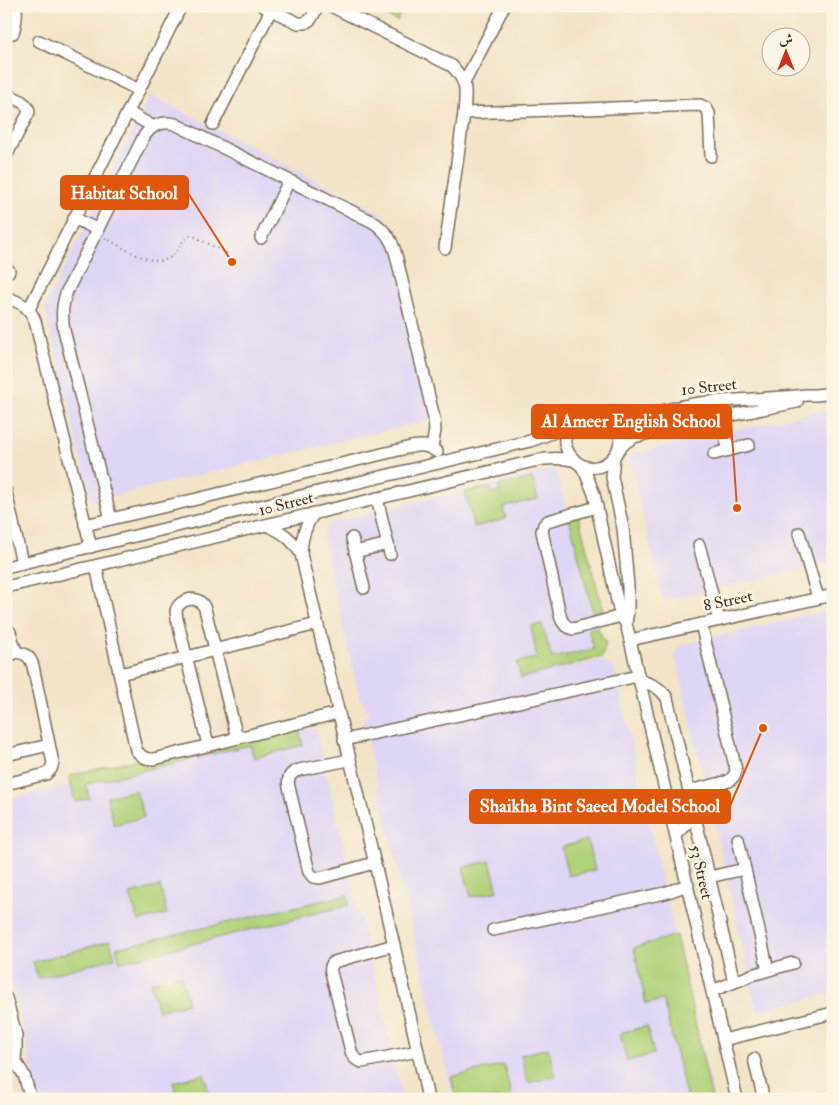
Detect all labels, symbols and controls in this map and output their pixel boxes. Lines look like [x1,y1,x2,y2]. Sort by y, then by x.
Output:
north arrow [762,28,812,78]
text: ش [779,31,793,48]
callout: Habitat School [61,176,188,209]
text: Habitat School [70,182,178,205]
street label: 10 Street [680,374,738,400]
callout: Al Ameer English School [532,405,731,438]
text: Al Ameer English School [540,410,721,433]
street label: 10 Street [257,488,315,520]
street label: 8 Street [702,586,754,616]
callout: Shaikha Bint Saeed Model School [470,790,730,823]
text: Shaikha Bint Saeed Model School [480,795,721,818]
street label: 53 Street [685,843,717,901]

